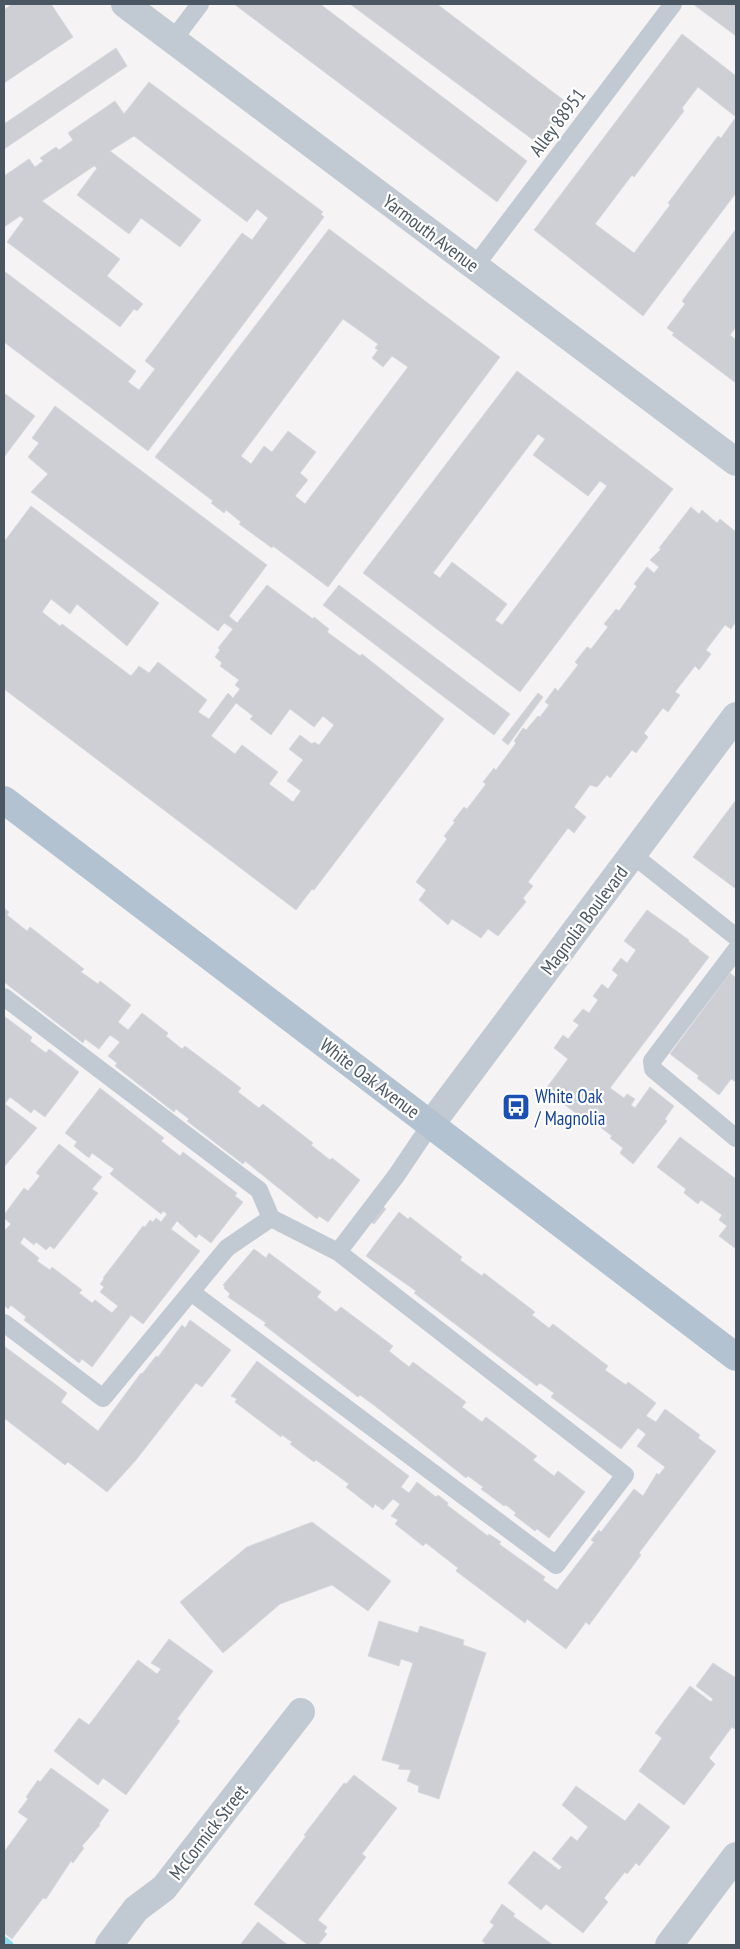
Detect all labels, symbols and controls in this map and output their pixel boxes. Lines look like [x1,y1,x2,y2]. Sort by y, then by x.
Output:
street label: Alley 88951 [524,83,590,161]
street label: Yarmouth Avenue [378,189,484,277]
street label: Magnolia Boulevard [535,861,633,979]
street label: White Oak Avenue [315,1033,425,1123]
place label: White Oak / Magnolia [534,1084,605,1130]
bus stop icon: White Oak / Magnolia [501,1092,531,1122]
street label: McCormick Street [163,1779,253,1884]

